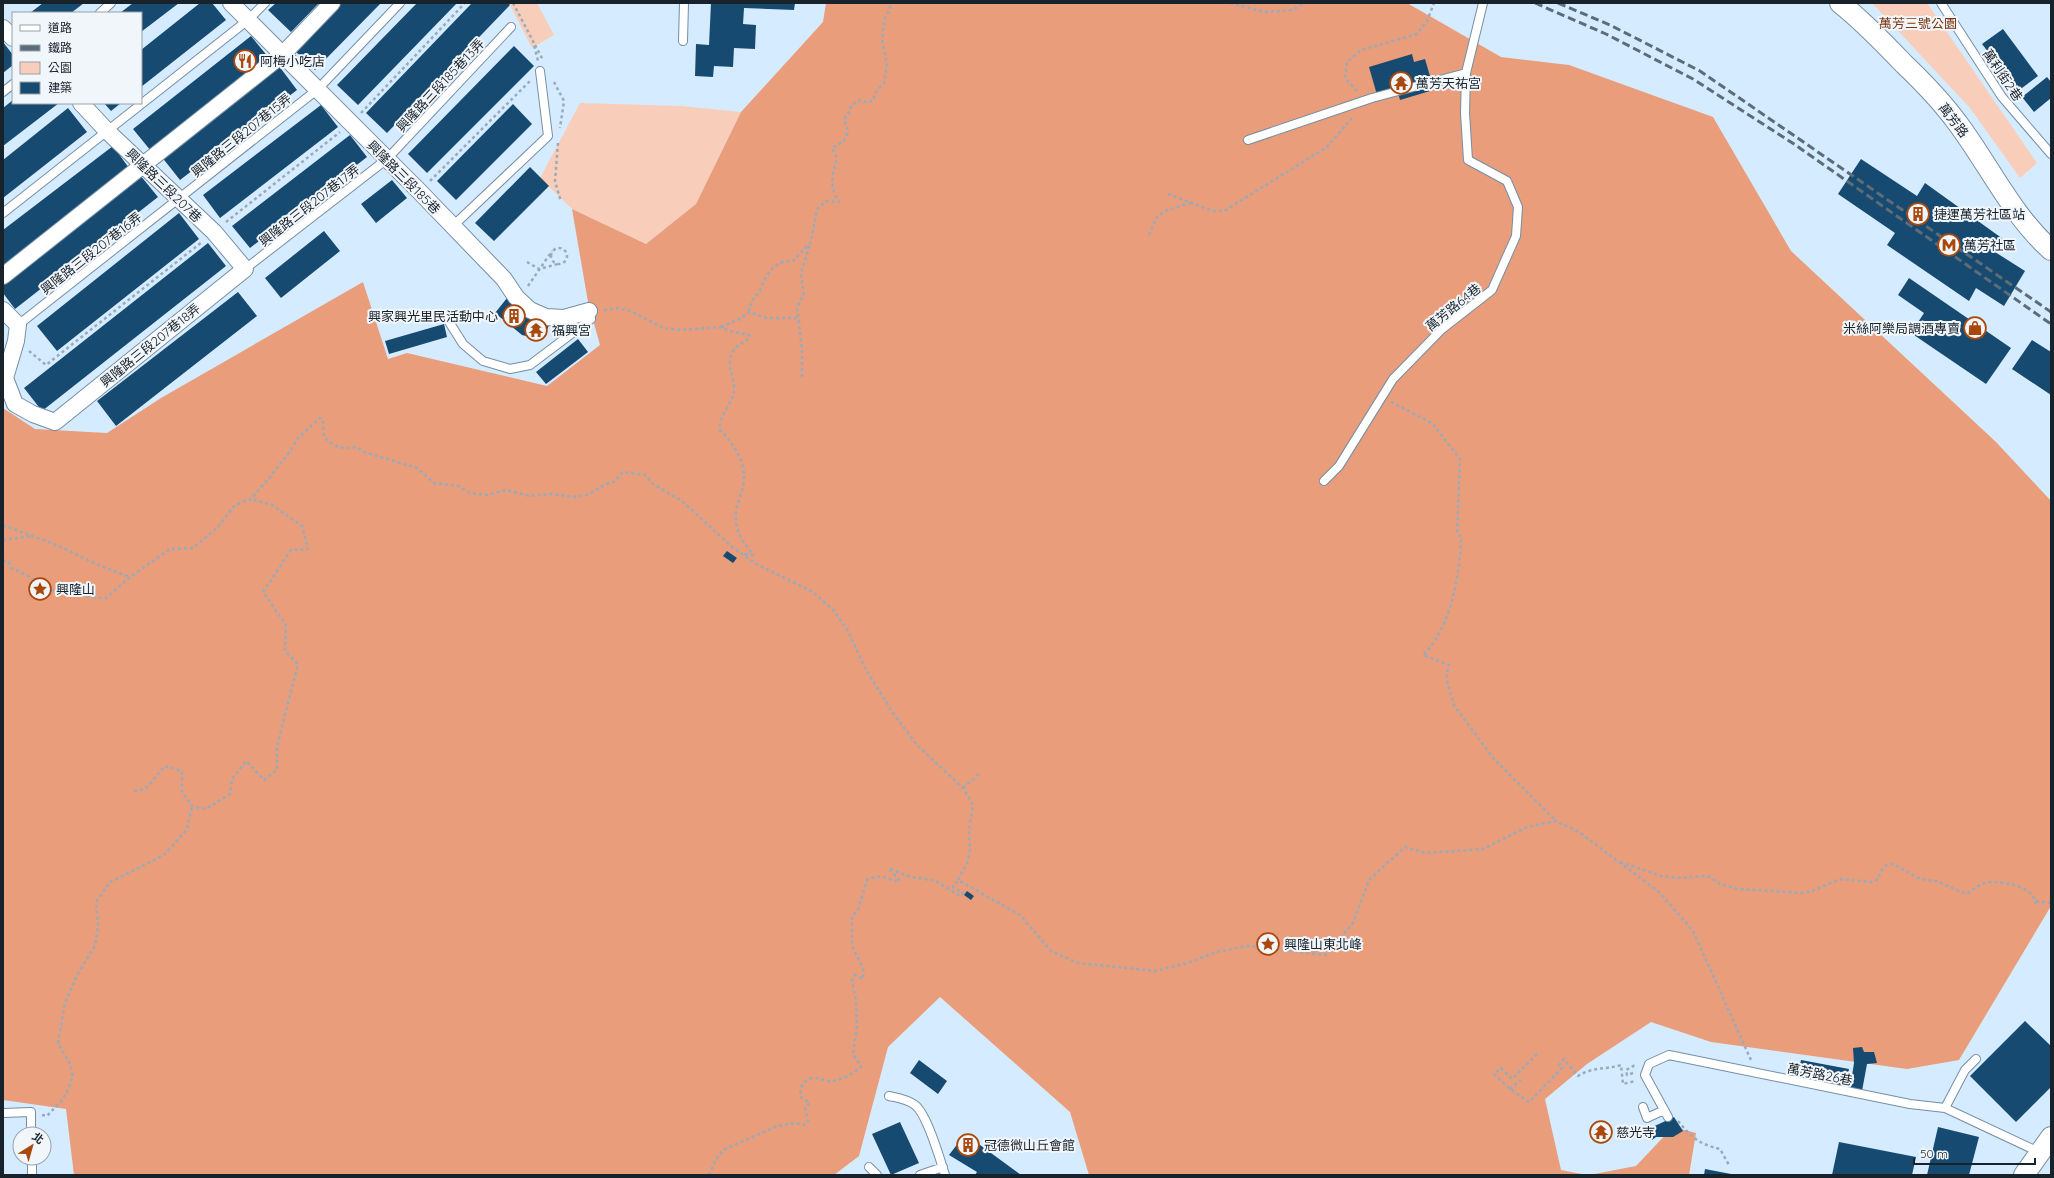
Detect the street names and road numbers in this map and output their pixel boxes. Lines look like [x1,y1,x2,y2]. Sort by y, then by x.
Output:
street label: 興隆路三段185巷13弄 [393,35,487,135]
street label: 萬利街2巷 [1980,46,2026,104]
street label: 興隆路三段207巷15弄 [188,90,294,180]
street label: 萬芳路 [1936,100,1972,140]
street label: 興隆路三段185巷 [364,137,444,217]
street label: 興隆路三段207巷 [123,145,205,225]
street label: 興隆路三段207巷17弄 [255,161,363,249]
street label: 興隆路三段207巷16弄 [37,209,145,297]
street label: 萬芳路64巷 [1422,280,1484,334]
street label: 興隆路三段207巷18弄 [97,300,203,390]
street label: 萬芳路26巷 [1786,1060,1854,1088]

